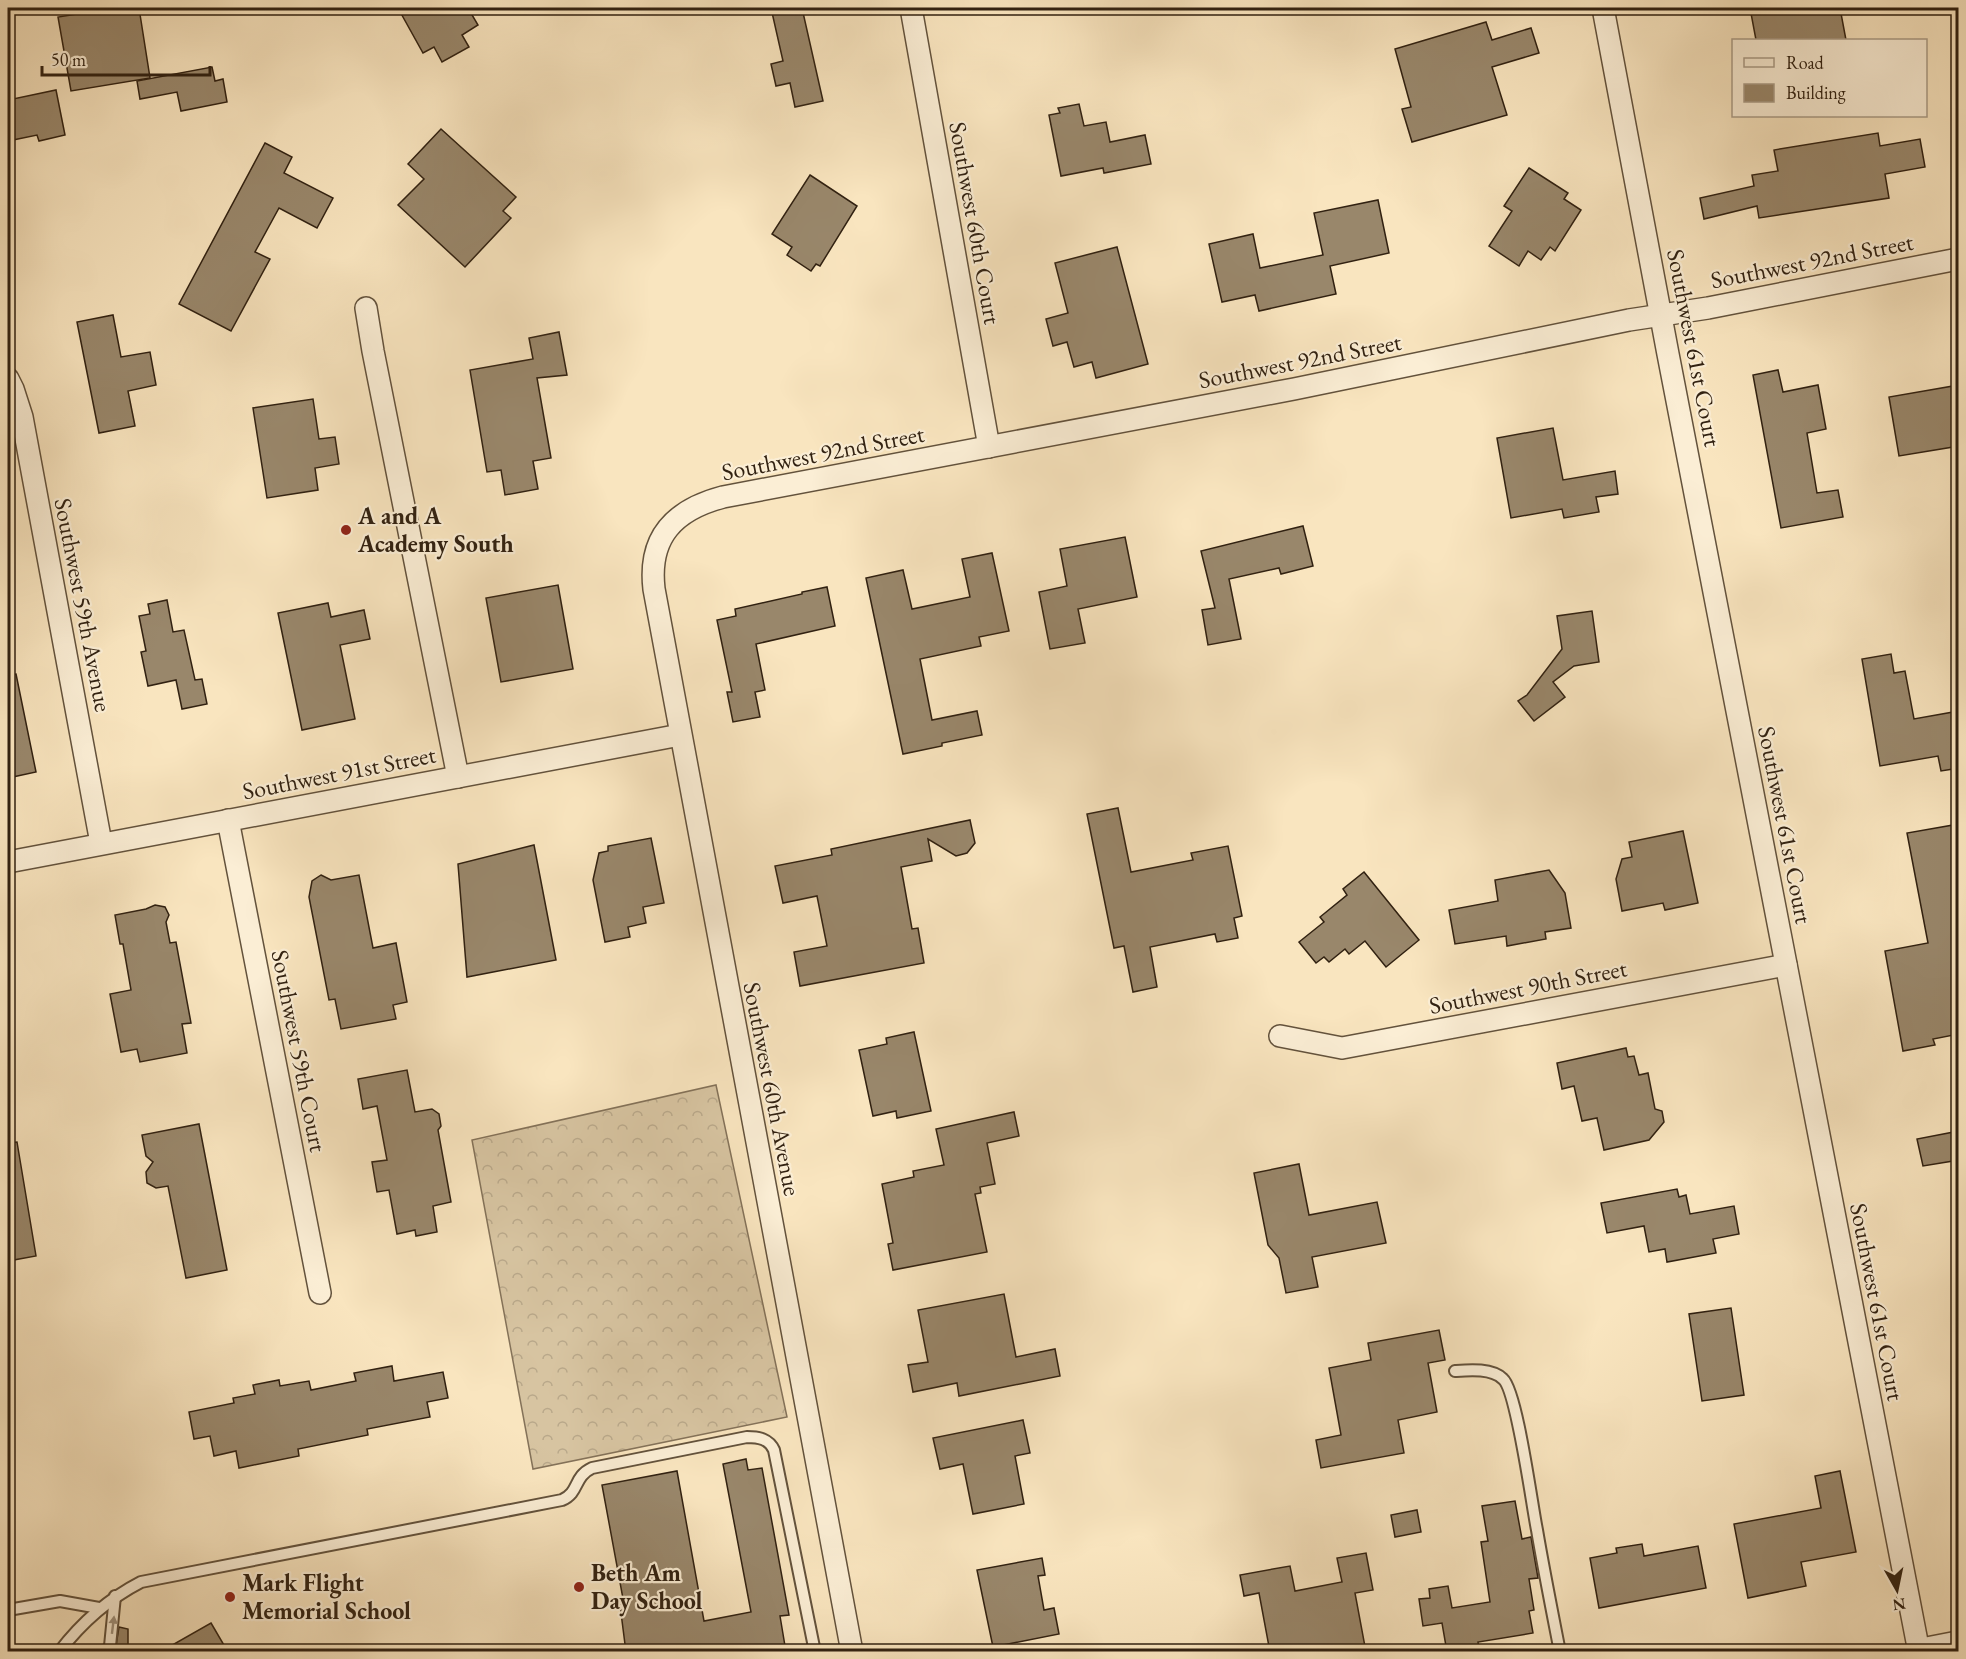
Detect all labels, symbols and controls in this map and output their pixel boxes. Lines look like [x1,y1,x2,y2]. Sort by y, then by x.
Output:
scale bar [42,39,210,77]
legend [1732,39,1927,117]
text: 50 m [51,48,86,71]
text: Road [1786,51,1825,74]
text: Building [1786,81,1846,104]
street label: Southwest 60th Court [942,119,1009,327]
street label: Southwest 92nd Street [1708,226,1916,295]
street label: Southwest 61st Court [1660,247,1729,450]
street label: Southwest 92nd Street [1196,326,1404,395]
street label: Southwest 92nd Street [719,418,927,487]
street label: Southwest 59th Avenue [48,495,119,714]
place label: A and A Academy South [357,500,514,560]
marker: A and A Academy South [339,523,353,537]
street label: Southwest 61st Court [1751,724,1820,927]
street label: Southwest 91st Street [240,738,439,806]
street label: Southwest 59th Court [265,947,334,1155]
street label: Southwest 90th Street [1426,952,1630,1021]
street label: Southwest 60th Avenue [737,979,808,1198]
street label: Southwest 61st Court [1843,1201,1912,1404]
place label: Beth Am Day School [591,1557,703,1617]
north arrow [1867,1560,1927,1620]
place label: Mark Flight Memorial School [242,1567,411,1626]
marker: Beth Am Day School [572,1580,586,1594]
marker: Mark Flight Memorial School [223,1590,237,1604]
text: N [1891,1593,1907,1616]
one-way arrow [109,1615,118,1634]

